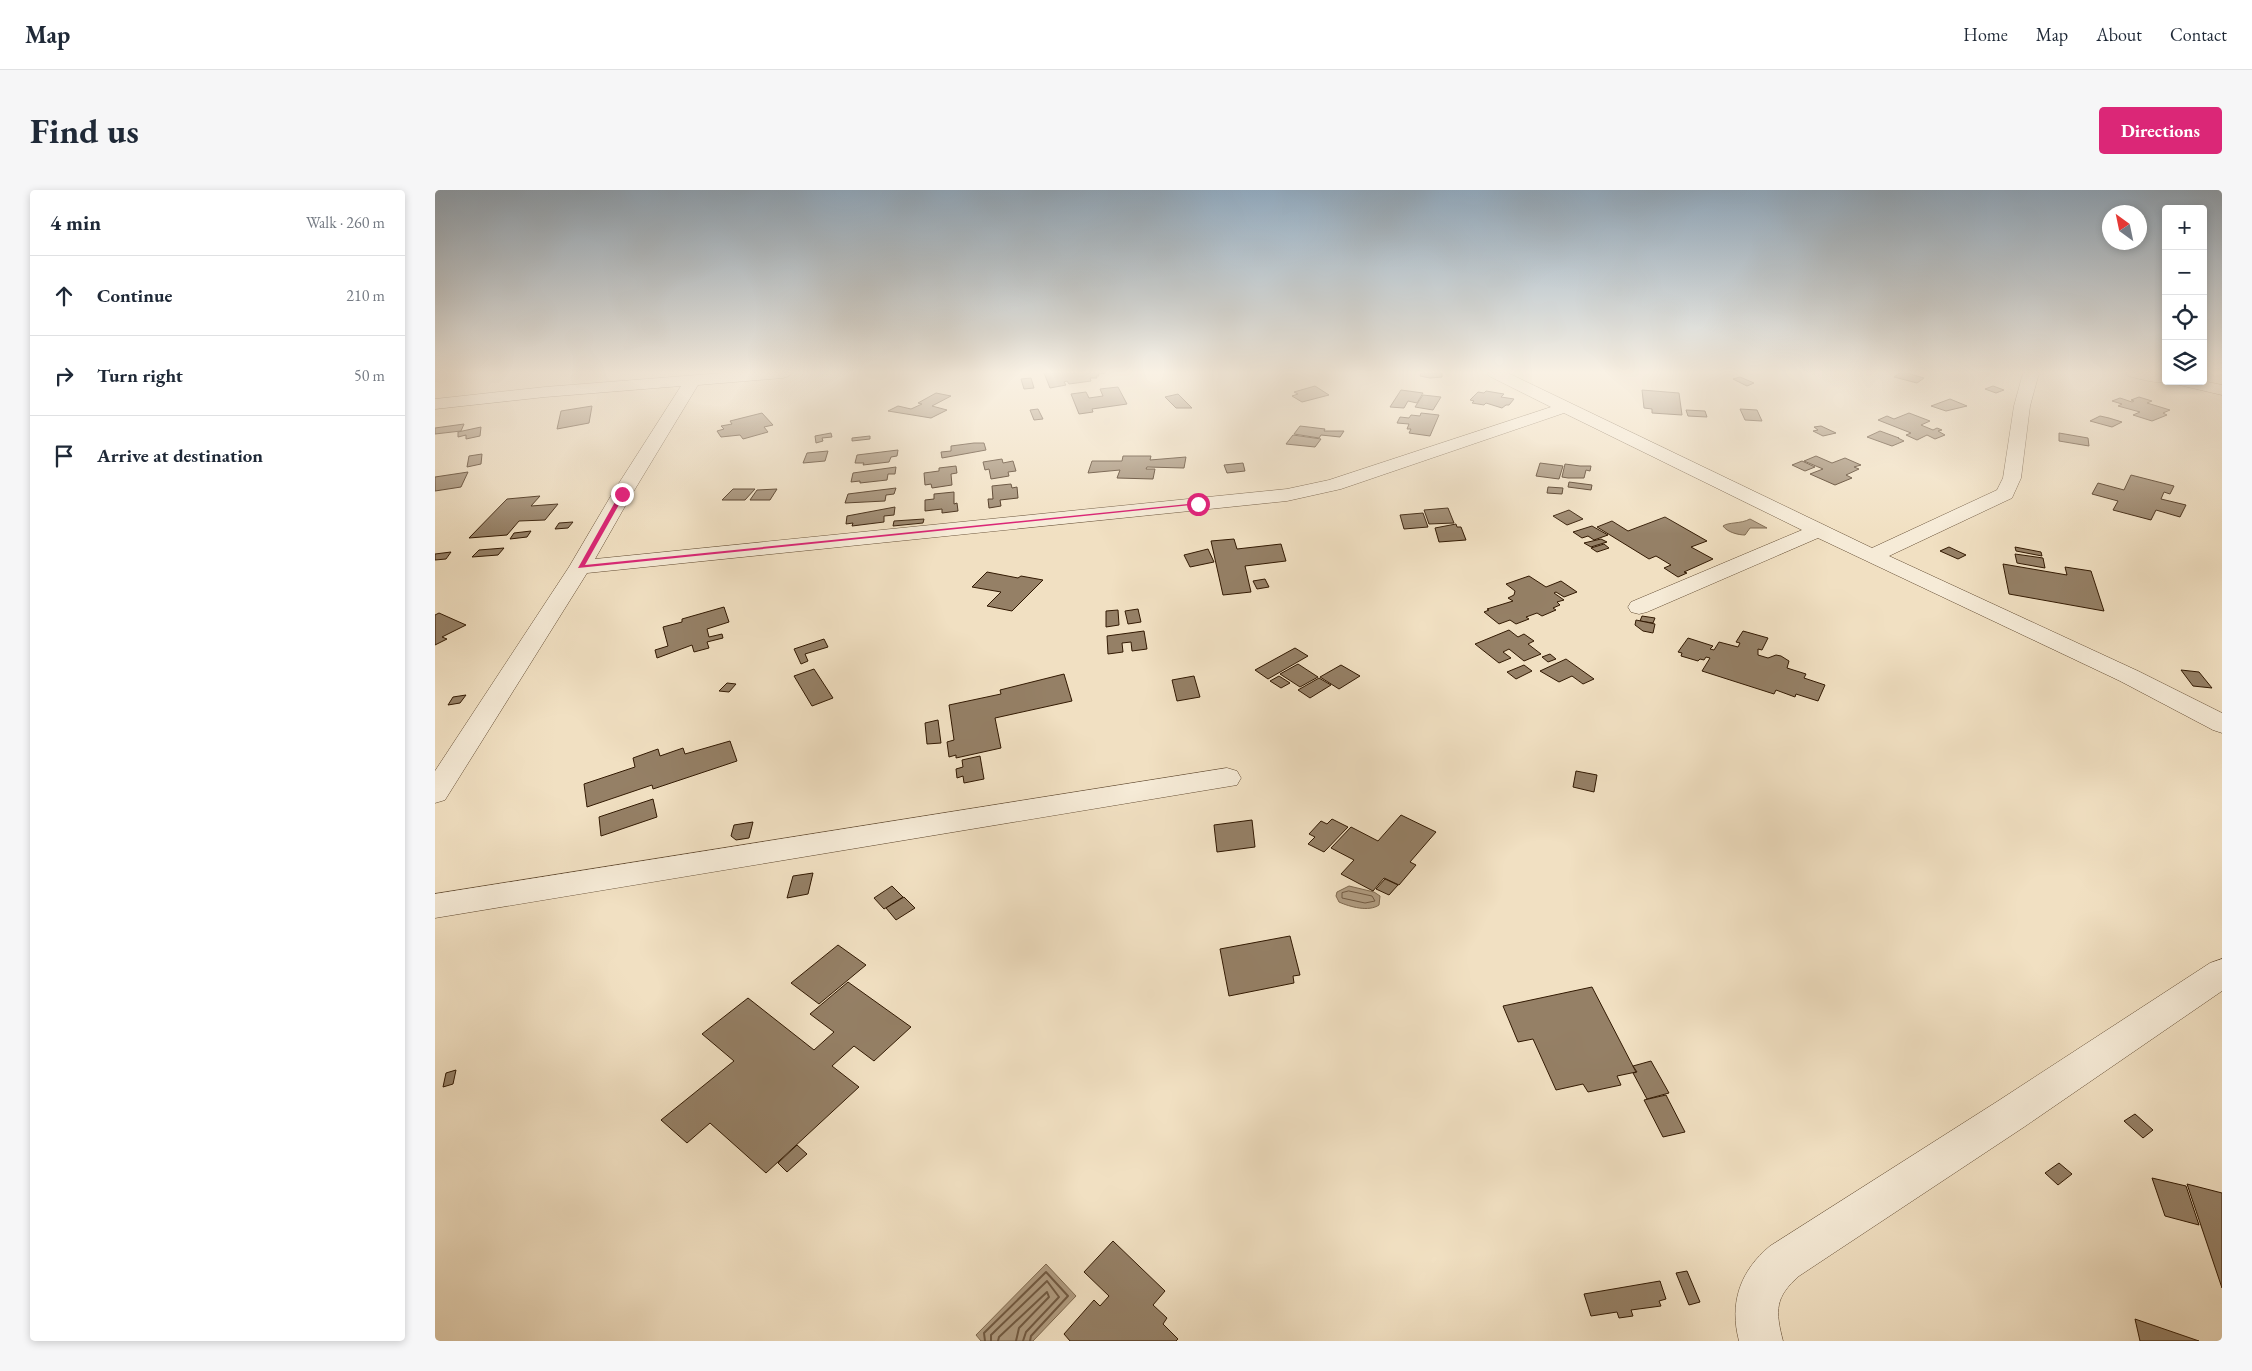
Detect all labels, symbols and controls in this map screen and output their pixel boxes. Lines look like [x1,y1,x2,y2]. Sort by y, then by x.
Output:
text: Map [25,19,70,50]
text: Home [1963,23,2008,46]
text: Map [2036,23,2068,46]
text: About [2096,23,2142,46]
text: Contact [2170,23,2227,46]
button: Directions [2099,107,2222,154]
text: Find us [30,108,139,153]
north arrow [2102,205,2147,250]
map controls [2162,205,2207,385]
button: + [2162,205,2207,250]
text: 4 min [50,209,101,236]
text: Walk · 260 m [306,212,385,233]
button: − [2162,250,2207,295]
icon: ahead [50,282,78,310]
text: Continue [97,283,172,308]
text: 210 m [346,285,385,306]
button: locate [2162,295,2207,340]
button: layers [2162,340,2207,385]
icon: right [50,362,78,390]
text: Turn right [97,363,183,388]
text: 50 m [354,365,385,386]
icon: arrive [50,442,78,470]
text: Arrive at destination [97,443,263,468]
route end [611,483,634,506]
route start [1187,493,1210,516]

